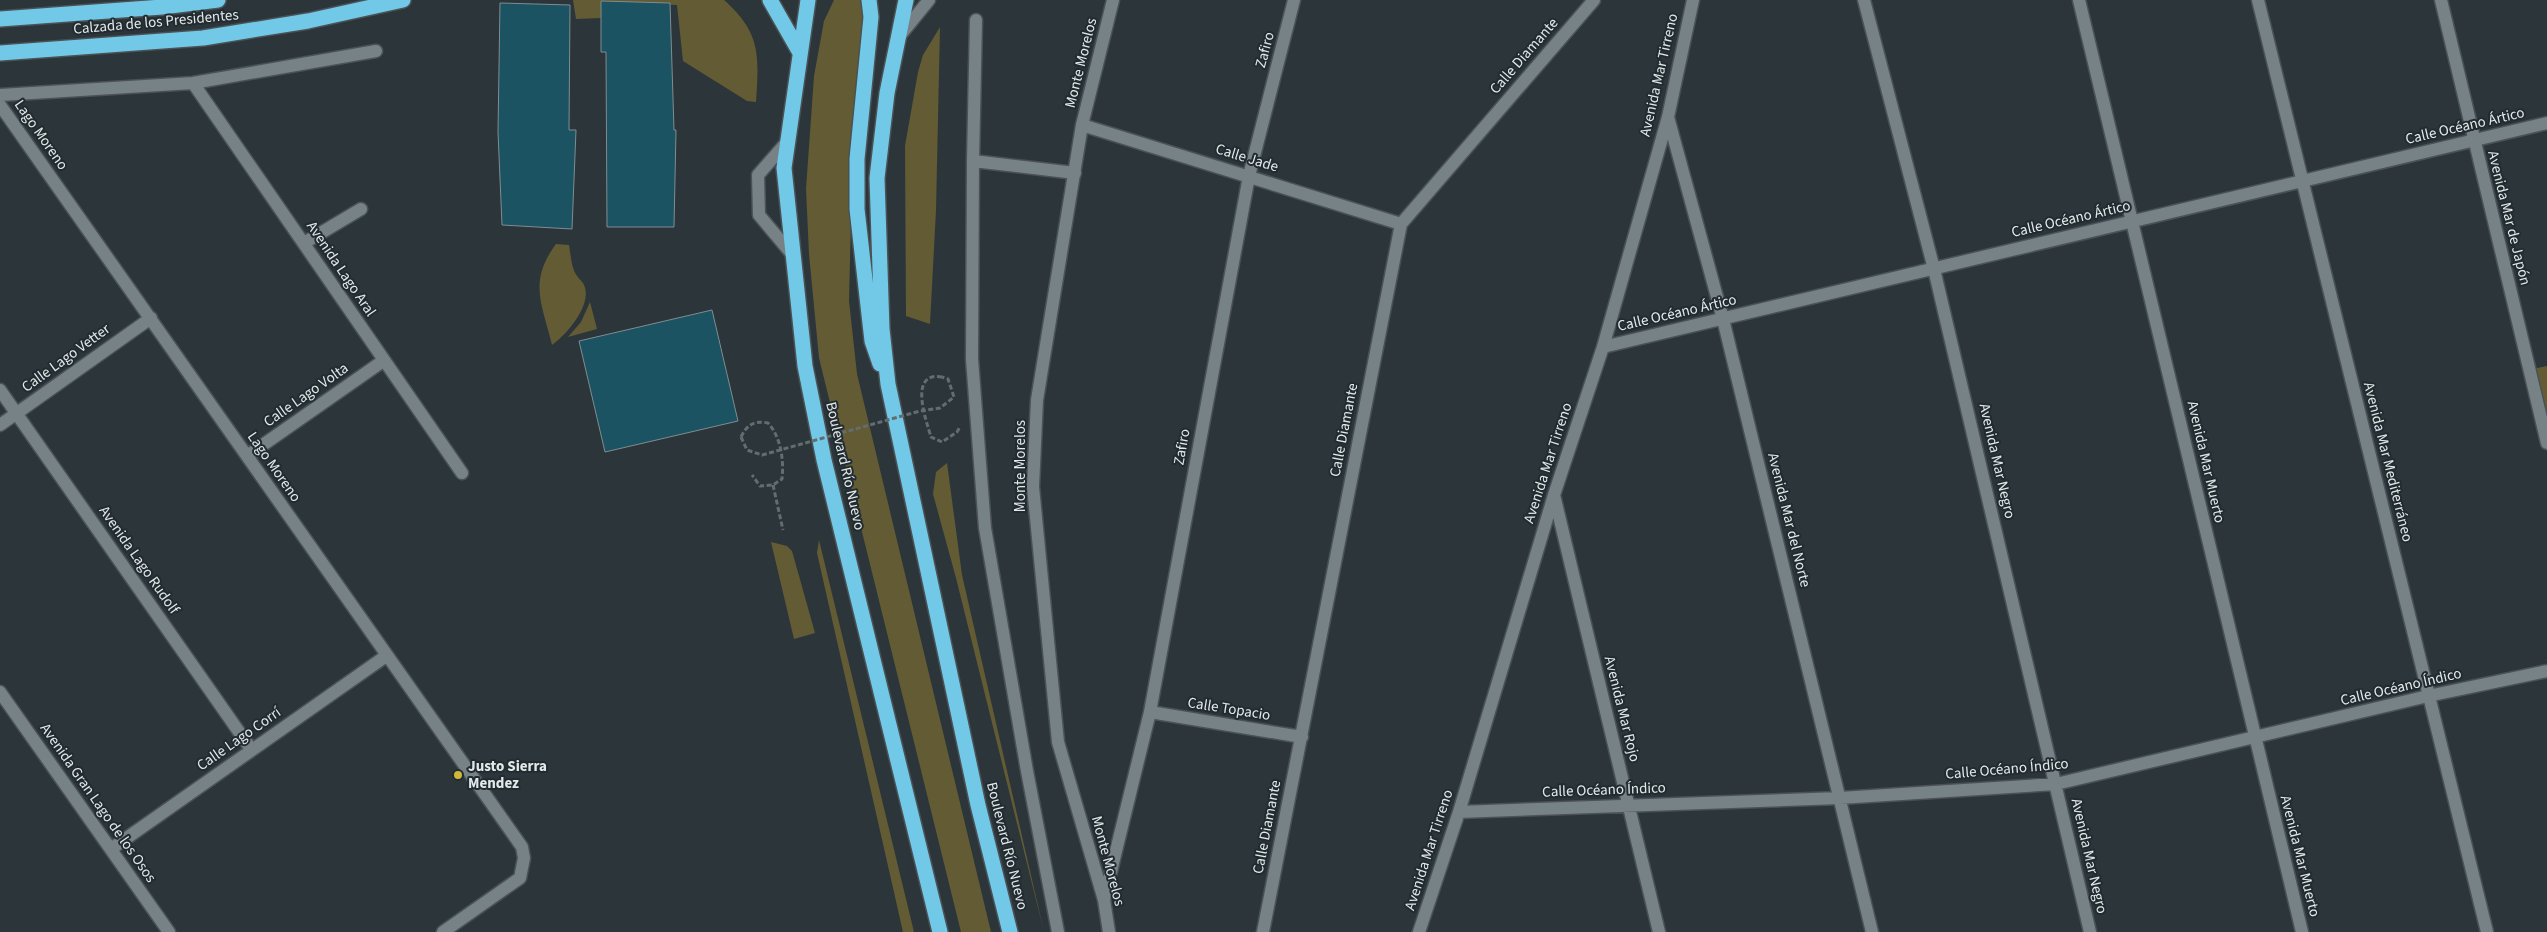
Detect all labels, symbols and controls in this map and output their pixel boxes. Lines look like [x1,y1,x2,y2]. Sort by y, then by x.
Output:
street label: Calzada de los Presidentes [72,4,240,40]
street label: Avenida Mar Tirreno [1635,11,1683,139]
street label: Calle Diamante [1485,13,1563,99]
street label: Monte Morelos [1060,16,1102,110]
street label: Zafiro [1250,30,1280,70]
street label: Lago Moreno [9,96,73,174]
street label: Calle Océano Ártico [2403,102,2527,150]
street label: Calle Jade [1213,138,1281,178]
street label: Avenida Mar de Japón [2482,148,2536,288]
street label: Calle Océano Ártico [2009,195,2133,243]
street label: Avenida Lago Aral [301,217,381,321]
street label: Calle Océano Ártico [1615,289,1739,337]
street label: Calle Lago Vetter [18,318,115,397]
street label: Calle Lago Volta [259,358,353,432]
street label: Avenida Mar Mediterráneo [2358,380,2418,544]
street label: Calle Diamante [1325,381,1363,479]
street label: Avenida Mar Muerto [2182,399,2230,525]
street label: Boulevard Río Nuevo [820,400,870,532]
street label: Avenida Mar Tirreno [1519,400,1577,526]
street label: Avenida Mar Negro [1974,401,2020,521]
street label: Monte Morelos [1010,420,1031,512]
street label: Zafiro [1168,427,1196,467]
street label: Lago Moreno [242,428,306,506]
street label: Avenida Mar del Norte [1762,451,1816,589]
street label: Avenida Lago Rudolf [94,502,185,619]
street label: Avenida Mar Rojo [1599,654,1645,764]
street label: Calle Océano Índico [2338,663,2464,711]
street label: Calle Topacio [1186,692,1272,726]
street label: Calle Lago Corrí [193,701,286,776]
street label: Avenida Gran Lago de los Osos [35,719,161,887]
street label: Calle Océano Índico [1944,753,2070,785]
place label: Justo Sierra Mendez [468,756,547,794]
marker: Justo Sierra Mendez [452,769,464,781]
street label: Calle Océano Índico [1542,777,1666,803]
street label: Calle Diamante [1248,778,1286,876]
street label: Boulevard Río Nuevo [981,780,1033,912]
street label: Avenida Mar Tirreno [1400,787,1458,913]
street label: Avenida Mar Muerto [2275,793,2325,919]
street label: Avenida Mar Negro [2066,796,2112,916]
street label: Monte Morelos [1086,814,1130,908]

